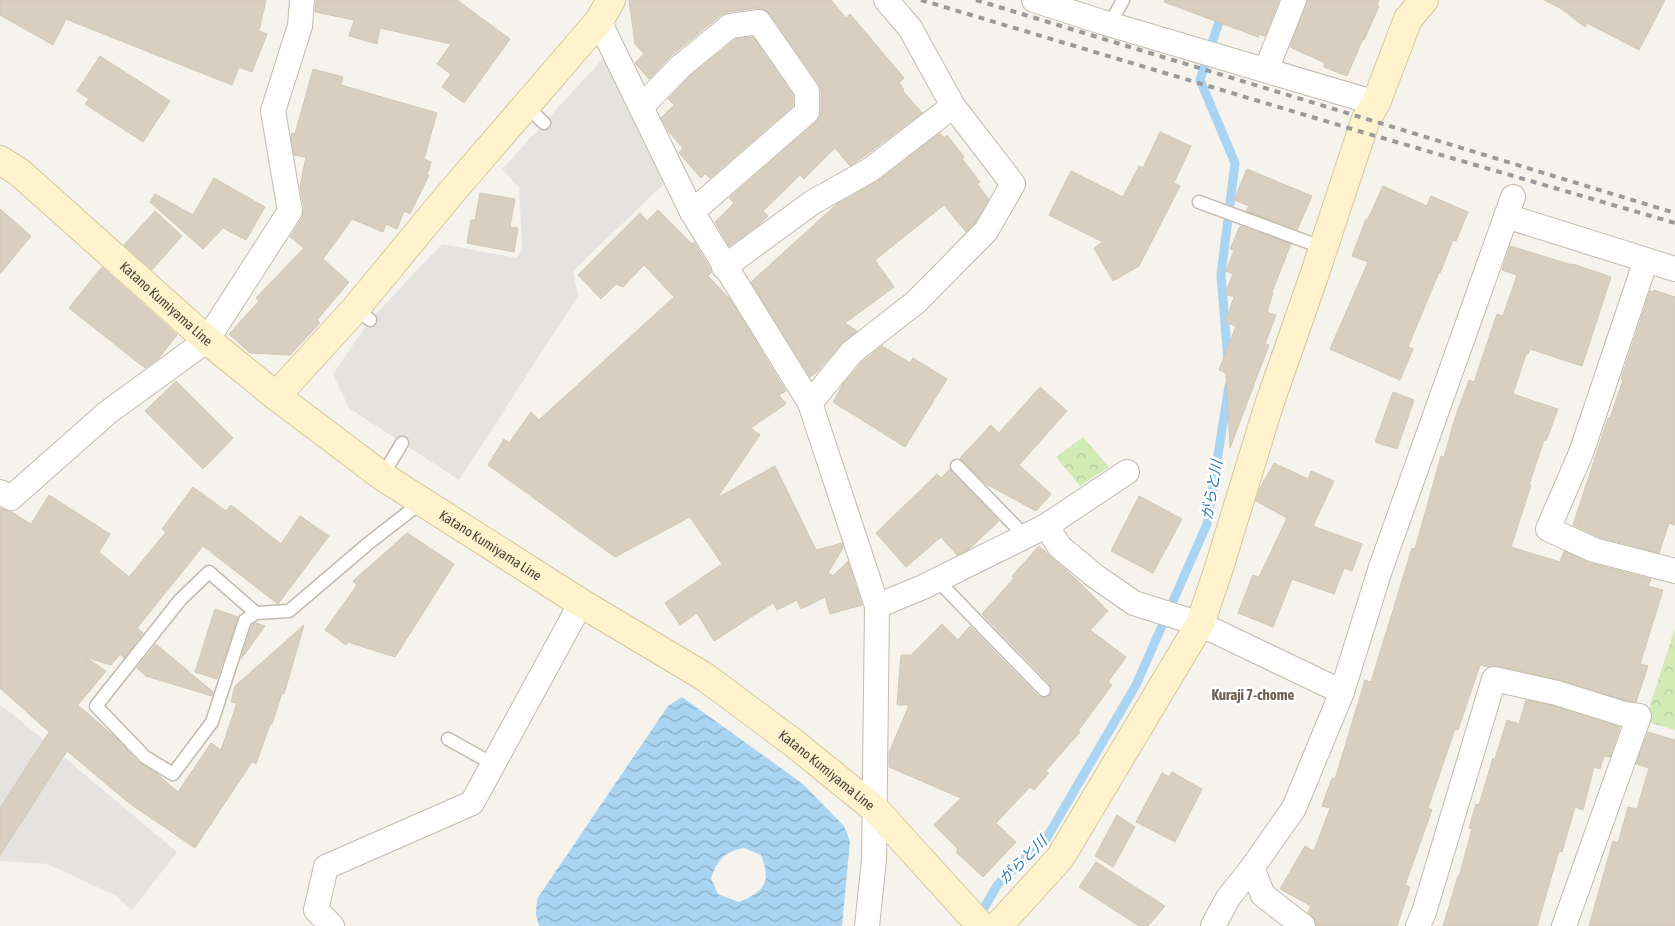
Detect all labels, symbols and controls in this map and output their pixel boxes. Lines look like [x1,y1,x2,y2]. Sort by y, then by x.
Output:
street label: Katano Kumiyama Line [117,258,216,349]
water label: がらと川 [1198,457,1225,521]
street label: Katano Kumiyama Line [436,507,545,584]
district label: Kuraji 7-chome [1212,686,1295,703]
street label: Katano Kumiyama Line [776,727,878,813]
water label: がらと川 [995,831,1051,887]

